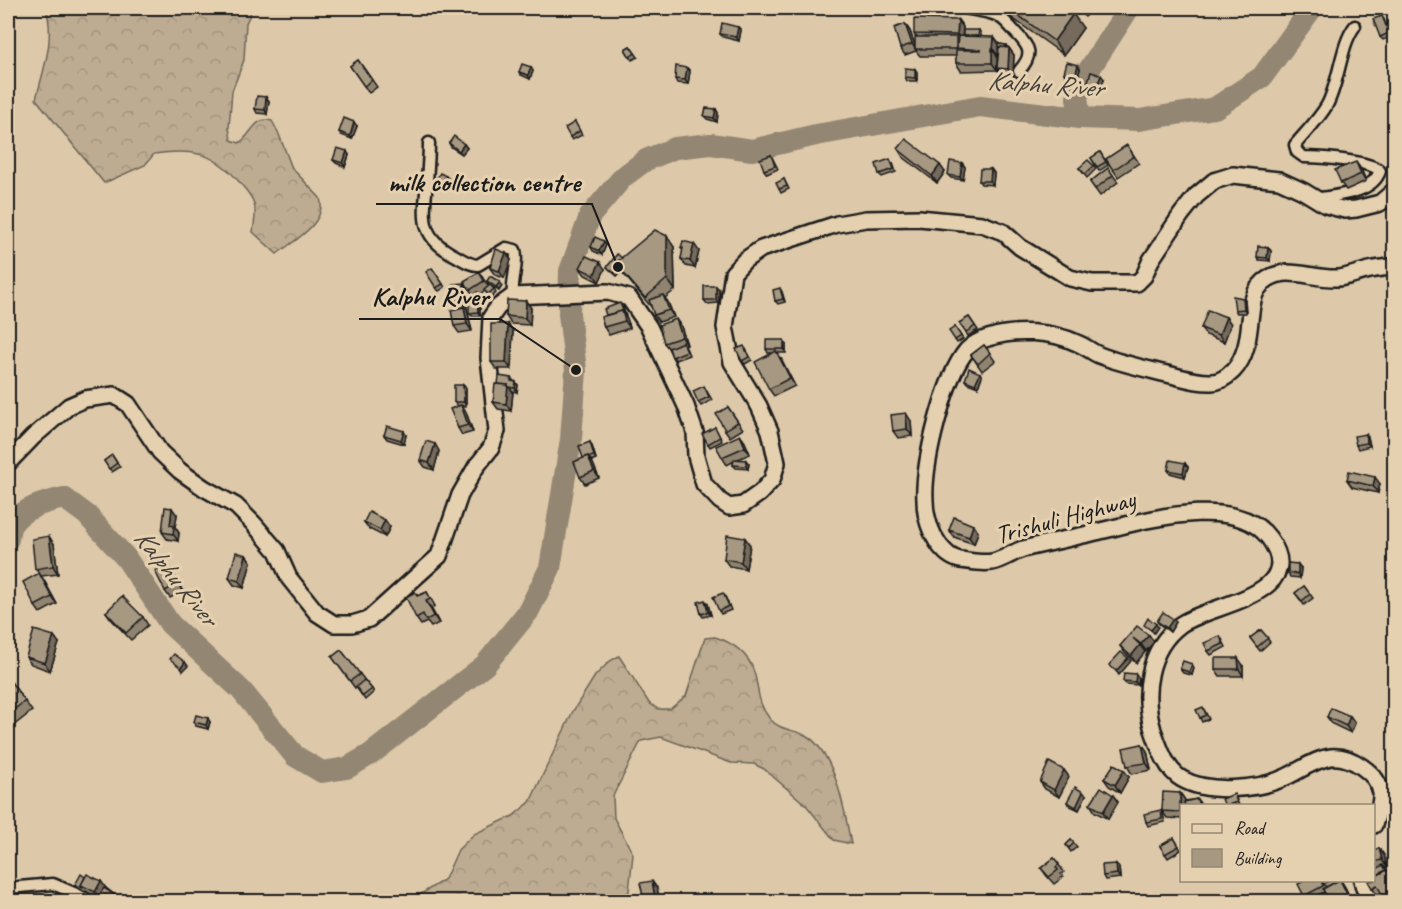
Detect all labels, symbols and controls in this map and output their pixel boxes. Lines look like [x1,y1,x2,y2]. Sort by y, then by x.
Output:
water label: Kalphu River [987,63,1108,105]
callout: milk collection centre [376,159,592,204]
text: milk collection centre [388,165,583,199]
callout: Kalphu River [359,274,500,319]
text: Kalphu River [372,279,491,313]
street label: Trishuli Highway [991,482,1141,552]
water label: Kalphu River [127,522,228,636]
legend [1180,804,1375,882]
text: Road [1234,817,1267,839]
text: Building [1234,847,1283,869]

